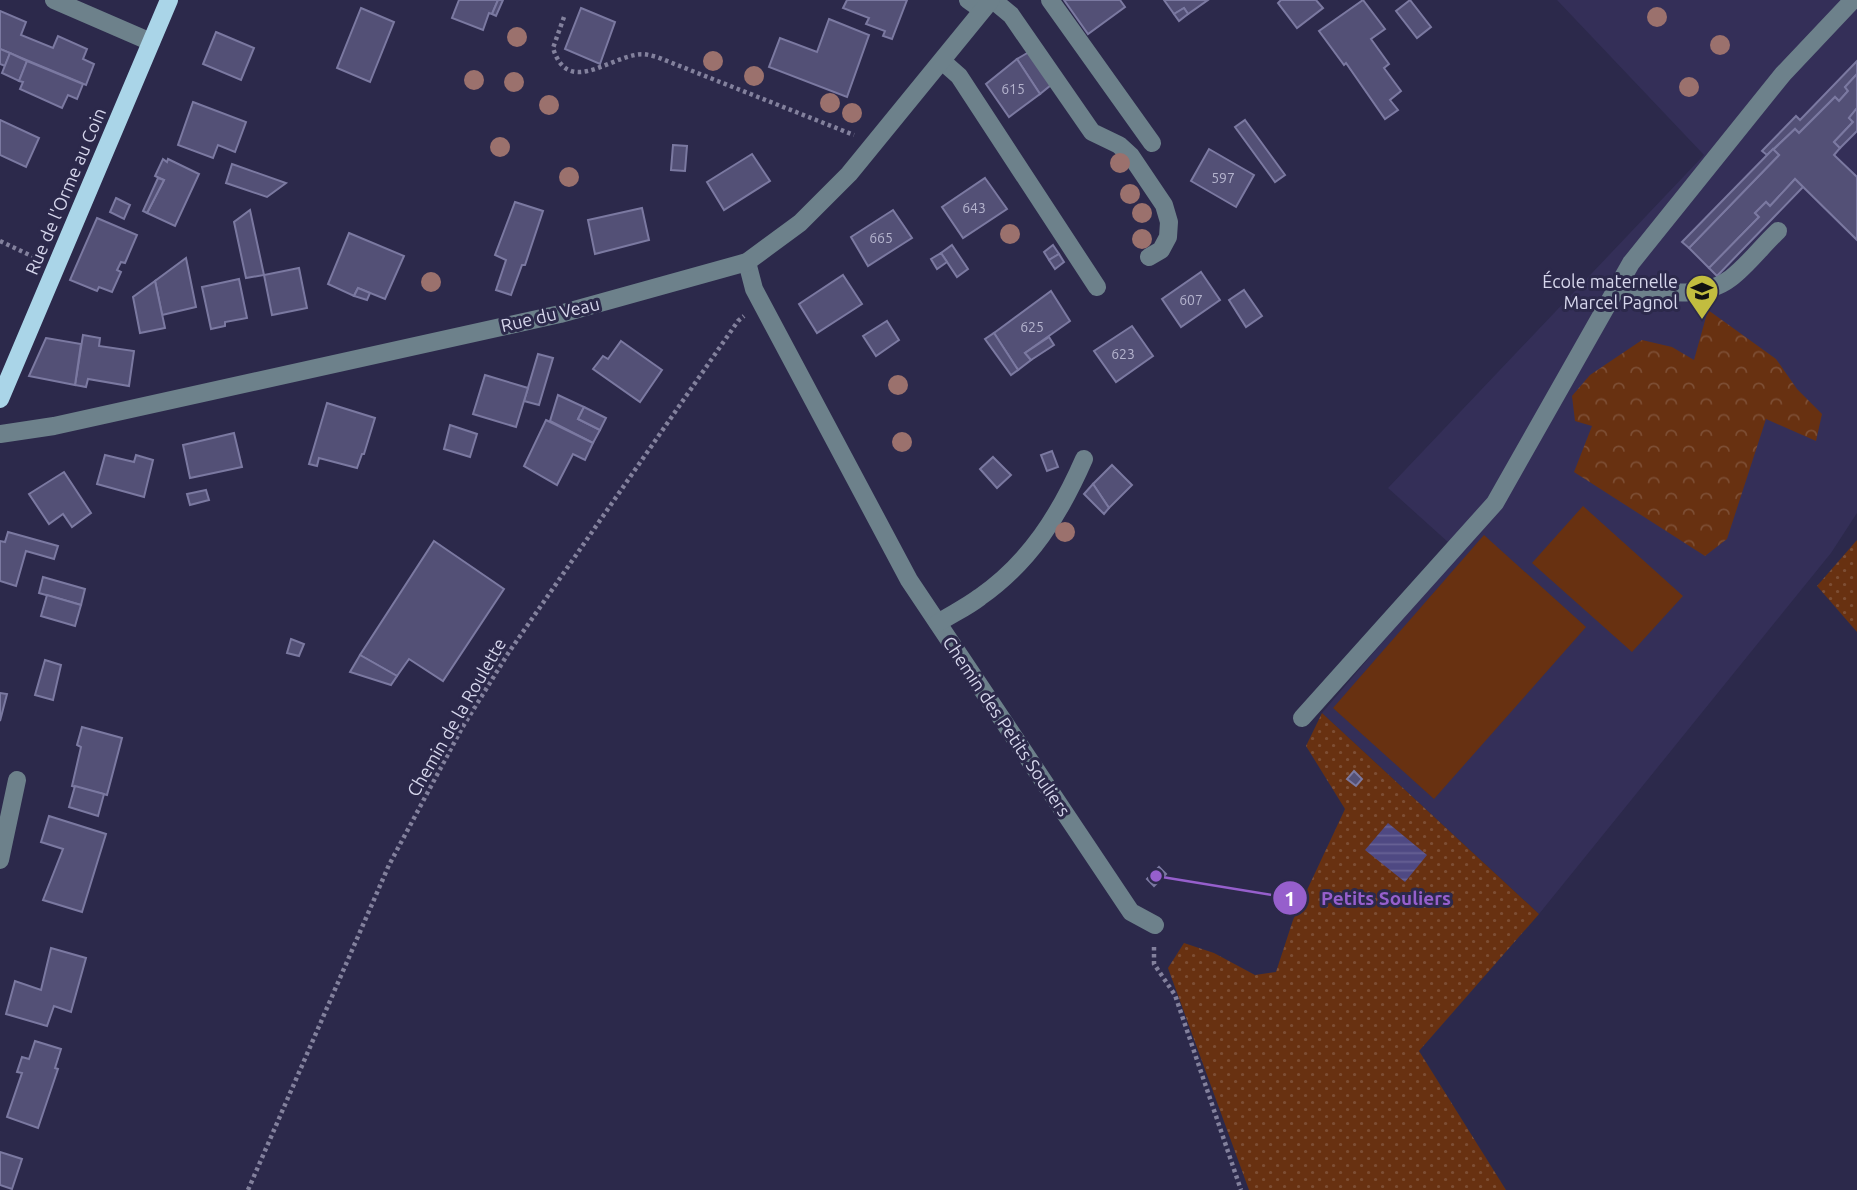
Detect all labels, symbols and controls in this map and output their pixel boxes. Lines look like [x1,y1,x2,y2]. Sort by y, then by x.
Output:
house number: 615 [1001,81,1025,97]
street label: Rue de l'Orme au Coin [21,105,109,277]
house number: 597 [1211,170,1235,186]
house number: 643 [962,200,986,216]
house number: 665 [869,230,893,246]
place label: École maternelle Marcel Pagnol [1542,270,1678,312]
school or university icon: École maternelle Marcel Pagnol [1683,272,1721,321]
house number: 607 [1179,292,1203,308]
street label: Rue du Veau [499,293,601,335]
house number: 625 [1020,319,1044,335]
house number: 623 [1111,346,1135,362]
street label: Chemin des Petits Souliers [939,632,1075,820]
street label: Chemin de la Roulette [403,635,509,799]
callout: Petits Souliers [1272,878,1465,918]
text: 1 [1284,886,1296,910]
text: Petits Souliers [1321,887,1451,909]

